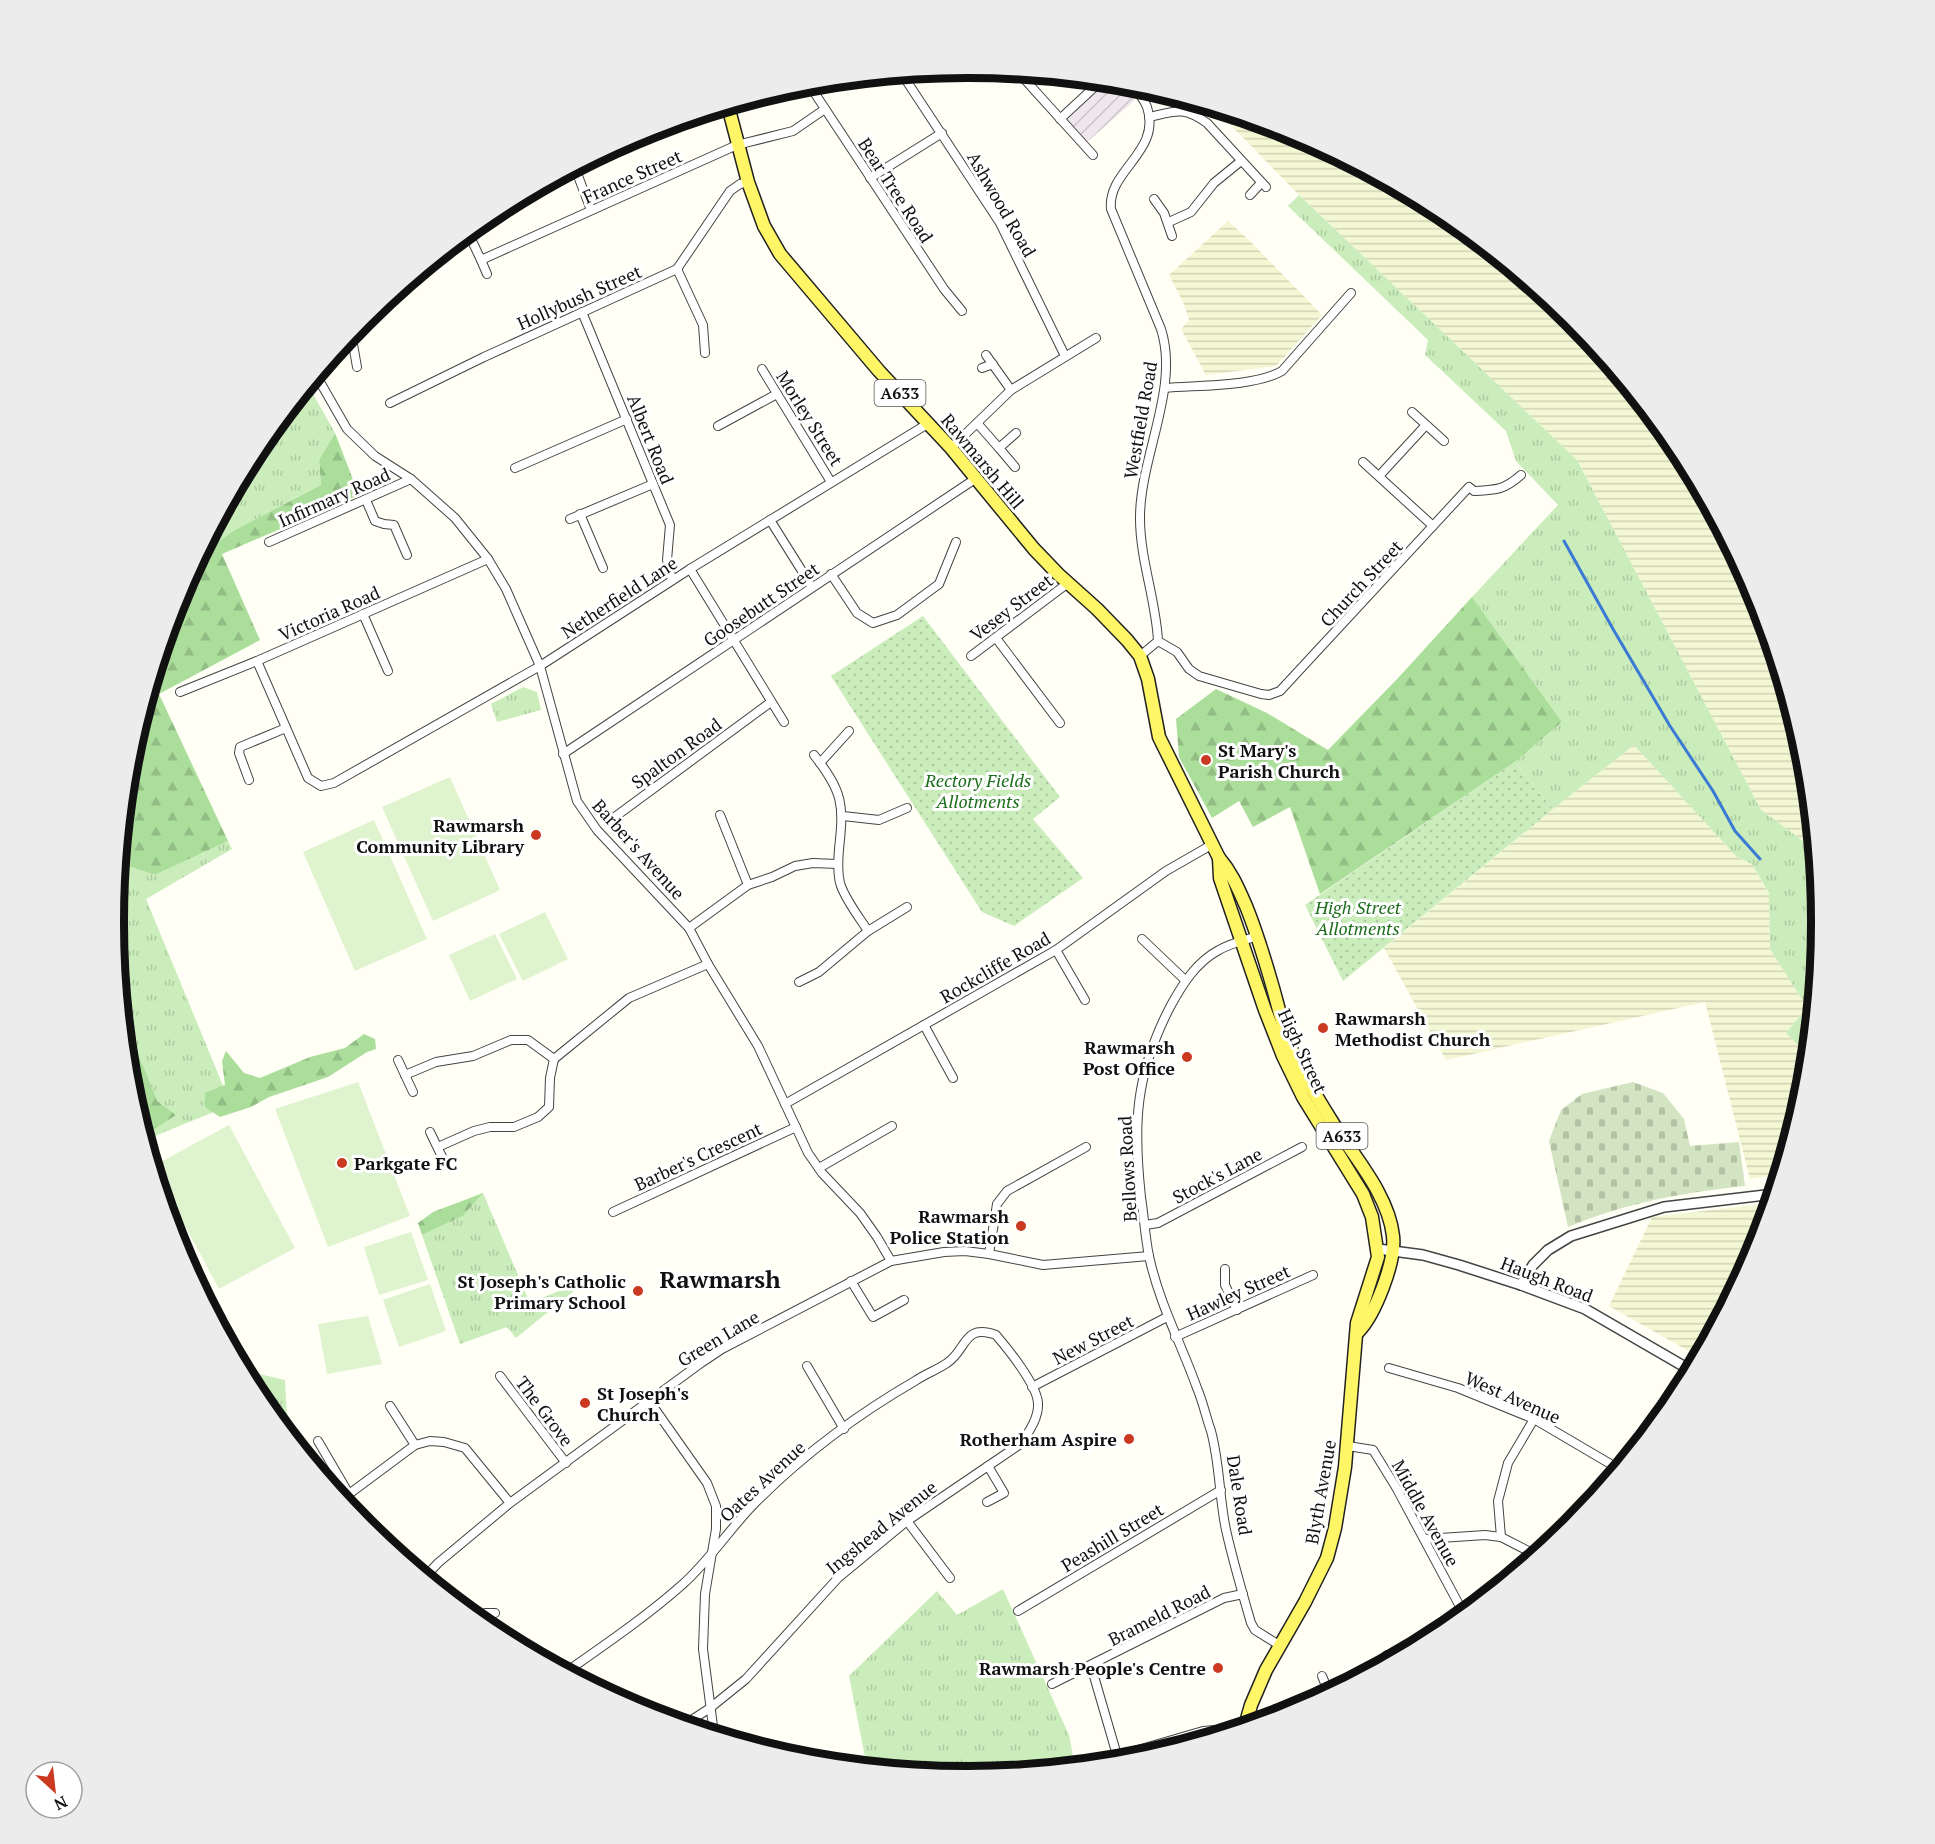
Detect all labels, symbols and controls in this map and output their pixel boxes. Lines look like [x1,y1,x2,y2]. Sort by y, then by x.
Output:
street label: Bear Tree Road [853,133,939,247]
street label: France Street [579,143,686,209]
street label: Ashwood Road [962,147,1042,261]
street label: Hollybush Street [513,259,645,335]
street label: Westfield Road [1118,359,1162,481]
street label: Morley Street [771,366,849,470]
road number: A633 [874,380,926,406]
street label: Albert Road [622,391,680,487]
street label: Rawmarsh Hill [936,408,1030,514]
street label: Infirmary Road [274,462,394,532]
street label: Church Street [1314,534,1408,632]
street label: Netherfield Lane [556,551,682,643]
street label: Goosebutt Street [698,556,824,652]
street label: Vesey Street [965,568,1058,646]
street label: Victoria Road [274,580,384,646]
street label: Spalton Road [626,712,726,794]
place label: St Mary's Parish Church [1218,738,1341,783]
marker: St Mary's Parish Church [1199,753,1213,767]
park label: Rectory Fields Allotments [924,768,1031,813]
street label: Barber's Avenue [588,794,690,904]
place label: Rawmarsh Community Library [356,813,524,858]
marker: Rawmarsh Community Library [529,828,543,842]
park label: High Street Allotments [1314,895,1402,940]
street label: Rockcliffe Road [936,926,1054,1008]
street label: High Street [1273,1005,1333,1098]
place label: Rawmarsh Methodist Church [1335,1006,1491,1051]
marker: Rawmarsh Methodist Church [1316,1021,1330,1035]
place label: Rawmarsh Post Office [1083,1035,1175,1080]
marker: Rawmarsh Post Office [1180,1050,1194,1064]
street label: Bellows Road [1112,1115,1142,1223]
street label: Barber's Crescent [630,1116,766,1196]
road number: A633 [1316,1123,1368,1149]
street label: Stock's Lane [1168,1141,1266,1209]
place label: Parkgate FC [354,1151,457,1175]
marker: Parkgate FC [335,1156,349,1170]
place label: Rawmarsh Police Station [890,1204,1009,1249]
marker: Rawmarsh Police Station [1014,1219,1028,1233]
street label: Haugh Road [1497,1250,1597,1308]
street label: Hawley Street [1182,1258,1294,1326]
district label: Rawmarsh [659,1263,781,1295]
place label: St Joseph's Catholic Primary School [458,1269,626,1314]
marker: St Joseph's Catholic Primary School [631,1284,645,1298]
street label: Green Lane [673,1304,763,1372]
street label: New Street [1048,1308,1138,1370]
street label: West Avenue [1461,1365,1565,1429]
street label: The Grove [511,1371,579,1451]
place label: St Joseph's Church [597,1381,689,1426]
marker: St Joseph's Church [578,1396,592,1410]
place label: Rotherham Aspire [960,1427,1117,1451]
marker: Rotherham Aspire [1122,1432,1136,1446]
street label: Oates Avenue [714,1435,810,1527]
street label: Blyth Avenue [1299,1438,1341,1546]
street label: Dale Road [1222,1453,1258,1537]
street label: Middle Avenue [1387,1455,1465,1571]
street label: Ingshead Avenue [821,1475,941,1579]
street label: Peashill Street [1056,1497,1168,1577]
street label: Brameld Road [1104,1579,1214,1651]
place label: Rawmarsh People's Centre [979,1656,1206,1680]
marker: Rawmarsh People's Centre [1211,1661,1225,1675]
north arrow [24,1760,84,1820]
text: N [50,1791,71,1816]

